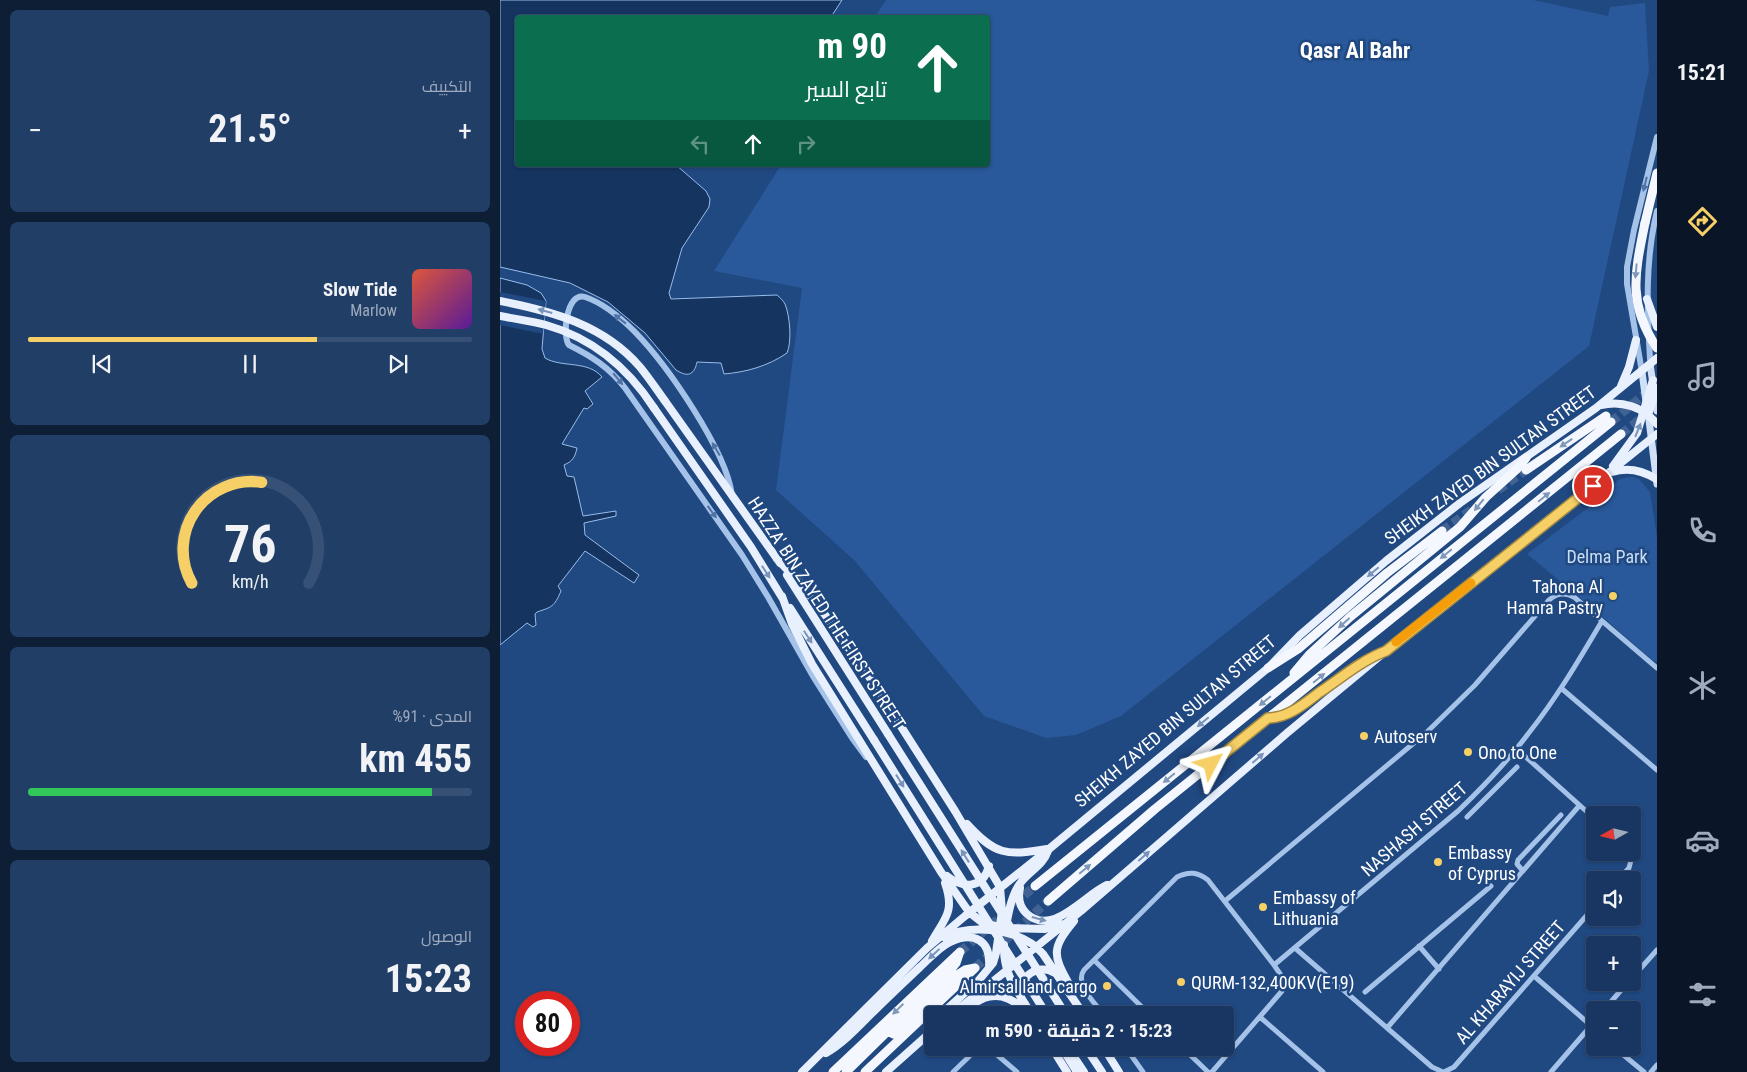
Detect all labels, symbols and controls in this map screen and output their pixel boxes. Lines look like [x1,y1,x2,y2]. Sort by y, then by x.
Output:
text: 90 m [818,26,887,67]
icon: ahead [905,35,970,100]
district label: Qasr Al Bahr [1300,38,1410,63]
text: 15:21 [1677,60,1727,85]
text: التكييف [422,77,472,96]
text: تابع السير [806,77,887,102]
text: 21.5° [208,107,292,151]
text: − [28,114,42,147]
text: + [458,114,472,147]
icon: left [686,130,714,158]
icon: ahead [739,130,767,158]
icon: right [792,130,820,158]
one-way arrow [1641,177,1649,192]
icon: directions [1685,204,1720,239]
one-way arrow [1632,263,1640,279]
text: Slow Tide [323,278,397,301]
text: Marlow [350,301,397,320]
one-way arrow [538,307,553,315]
one-way arrow [614,313,627,324]
icon: previous [88,350,116,378]
icon: pause [236,350,264,378]
icon: next [384,350,412,378]
icon: music [1685,359,1720,394]
one-way arrow [612,373,623,386]
street label: SHEIKH ZAYED BIN SULTAN STREET [1380,381,1600,549]
one-way arrow [1634,423,1642,437]
one-way arrow [1559,438,1573,448]
one-way arrow [711,443,720,456]
pin [1572,465,1614,507]
icon: arrive [1579,472,1607,500]
one-way arrow [1537,491,1550,502]
street label: HAZZA' BIN ZAYED THE FIRST STREET [744,493,910,733]
one-way arrow [1474,498,1485,511]
one-way arrow [707,505,717,519]
icon: phone [1685,513,1720,548]
text: 76 [224,514,276,575]
park label: Delma Park [1566,546,1648,567]
one-way arrow [1439,549,1452,560]
one-way arrow [761,565,771,578]
one-way arrow [1367,566,1380,577]
text: km/h [232,571,268,592]
place label: Tahona Al Hamra Pastry [1507,576,1603,618]
marker: Tahona Al Hamra Pastry [1607,590,1619,602]
one-way arrow [1337,617,1350,628]
one-way arrow [803,630,813,644]
street label: SHEIKH ZAYED BIN SULTAN STREET [1070,631,1280,811]
icon: climate [1685,668,1720,703]
one-way arrow [1312,672,1325,683]
one-way arrow [1259,695,1272,706]
text: المدى · 91% [392,707,472,726]
one-way arrow [1197,716,1210,727]
place label: Autoserv [1374,726,1437,747]
marker: Autoserv [1358,730,1370,742]
text: 455 km [359,737,472,781]
position arrow [1184,737,1236,789]
place label: Ono to One [1478,742,1557,763]
marker: Ono to One [1462,746,1474,758]
one-way arrow [1251,752,1263,764]
one-way arrow [1162,773,1175,784]
one-way arrow [895,775,905,788]
street label: NASHASH STREET [1357,777,1471,881]
north arrow [1586,806,1641,861]
map controls [1586,806,1641,1056]
icon: car [1685,823,1720,858]
place label: Embassy of Cyprus [1448,842,1516,884]
one-way arrow [960,849,970,862]
one-way arrow [1137,851,1150,862]
marker: Embassy of Cyprus [1432,856,1444,868]
one-way arrow [1078,863,1090,875]
button: sound [1586,871,1641,926]
place label: Embassy of Lithuania [1273,887,1356,929]
marker: Embassy of Lithuania [1257,901,1269,913]
one-way arrow [1031,915,1046,923]
street label: AL KHARAYIJ STREET [1451,916,1569,1048]
text: الوصول [421,927,472,946]
button: + [1586,936,1641,991]
one-way arrow [929,948,941,960]
text: 15:23 [385,957,472,1001]
place label: QURM-132,400KV(E19) [1191,972,1354,994]
place label: Almirsal land cargo [960,976,1097,997]
marker: QURM-132,400KV(E19) [1175,976,1187,988]
icon: filters [1685,977,1720,1012]
marker: Almirsal land cargo [1101,980,1113,992]
speed limit sign: 80 [515,991,580,1056]
button: − [1586,1001,1641,1056]
one-way arrow [893,1003,905,1015]
text: 15:23 · 2 دقيقة · 590 m [986,1019,1172,1042]

